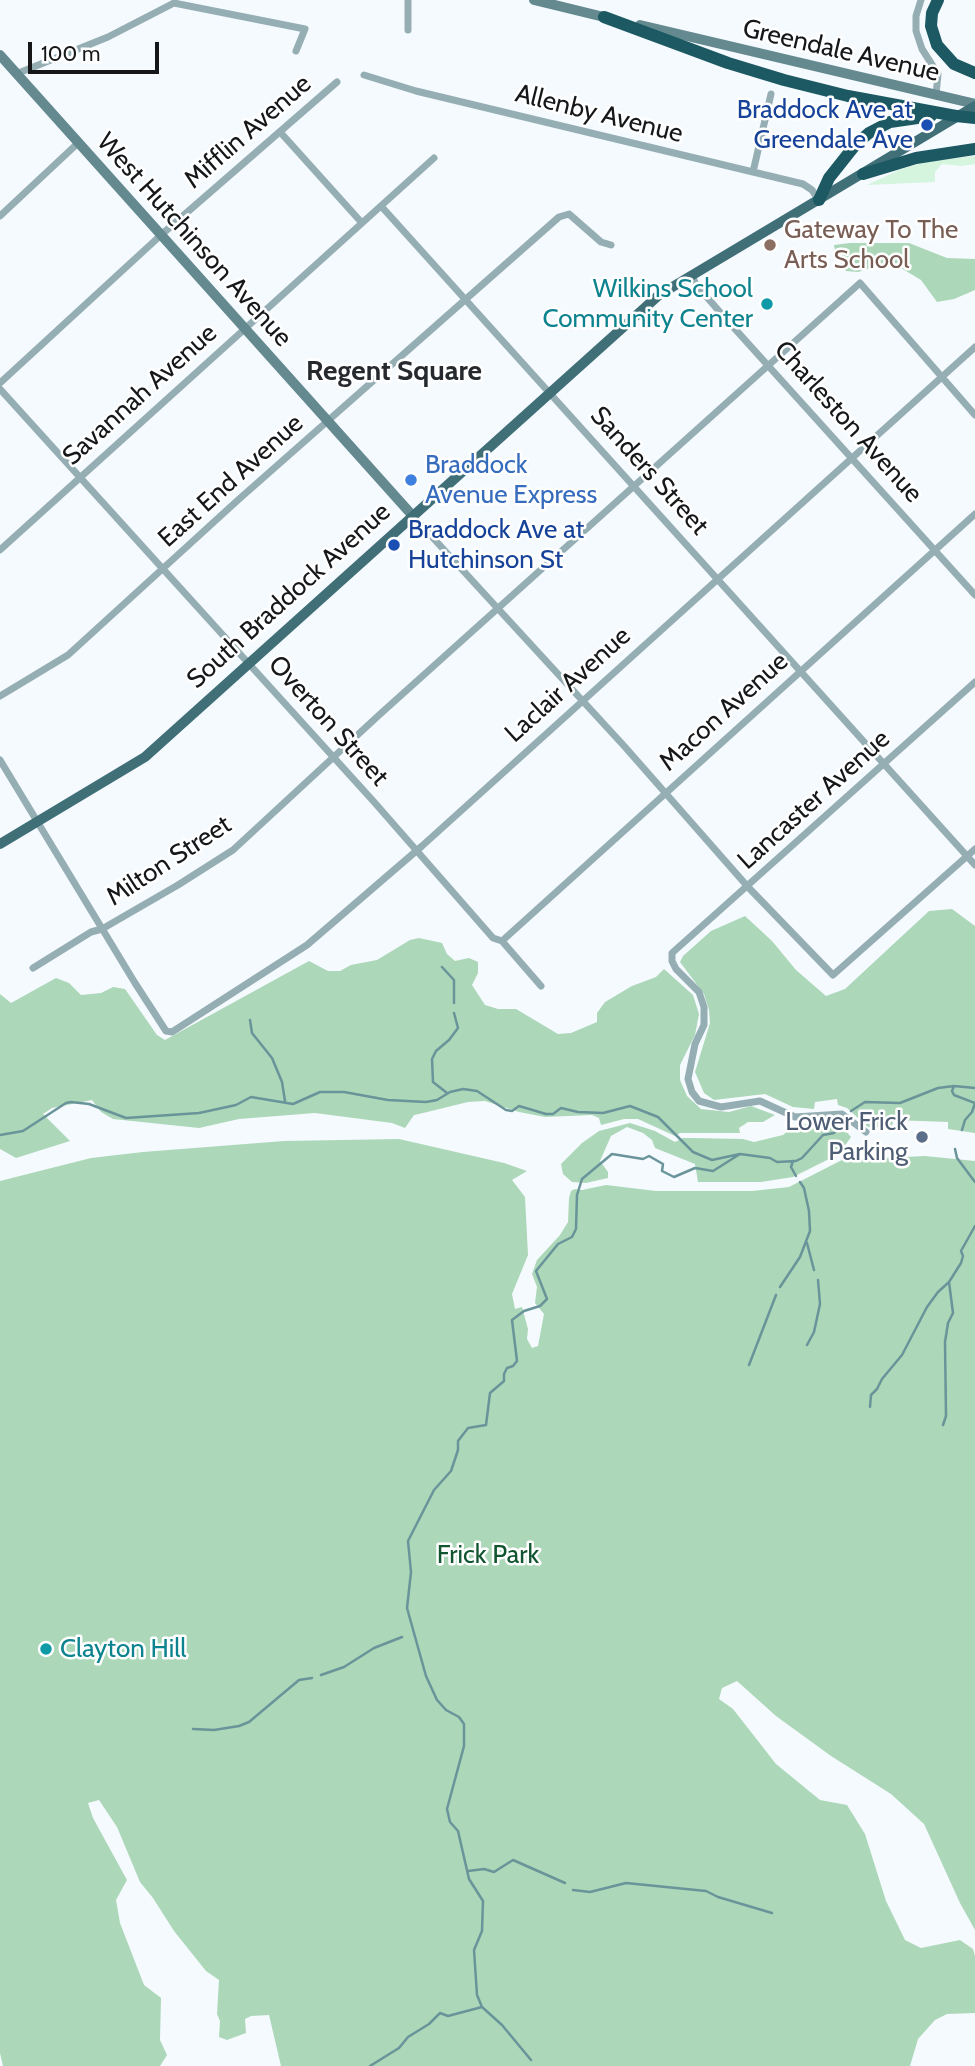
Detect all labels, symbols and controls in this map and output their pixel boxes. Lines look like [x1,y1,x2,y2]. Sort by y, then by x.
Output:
street label: Greendale Avenue [740,13,942,89]
scale bar [32,28,163,72]
text: 100 m [41,41,100,66]
street label: Mifflin Avenue [178,68,318,196]
street label: Allenby Avenue [512,78,686,150]
place label: Braddock Ave at Greendale Ave [737,94,913,156]
marker: Braddock Ave at Greendale Ave [919,117,935,133]
street label: West Hutchinson Avenue [90,127,298,353]
place label: Gateway To The Arts School [784,214,958,276]
marker: Gateway To The Arts School [762,237,778,253]
place label: Wilkins School Community Center [543,273,753,334]
marker: Wilkins School Community Center [759,296,775,312]
street label: Savannah Avenue [57,318,223,472]
street label: Charleston Avenue [767,335,929,509]
district label: Regent Square [306,355,482,389]
street label: Sanders Street [583,401,715,541]
street label: East End Avenue [152,408,310,554]
place label: Braddock Avenue Express [425,449,597,510]
marker: Braddock Avenue Express [403,472,419,488]
street label: South Braddock Avenue [181,497,397,695]
place label: Braddock Ave at Hutchinson St [408,514,584,576]
marker: Braddock Ave at Hutchinson St [386,537,402,553]
street label: Laclair Avenue [499,621,637,749]
street label: Macon Avenue [653,646,795,778]
street label: Overton Street [261,650,395,792]
street label: Lancaster Avenue [732,724,896,876]
street label: Milton Street [101,809,237,913]
place label: Lower Frick Parking [785,1106,908,1168]
marker: Lower Frick Parking [914,1129,930,1145]
park label: Frick Park [437,1539,539,1571]
place label: Clayton Hill [60,1633,186,1665]
marker: Clayton Hill [38,1641,54,1657]

